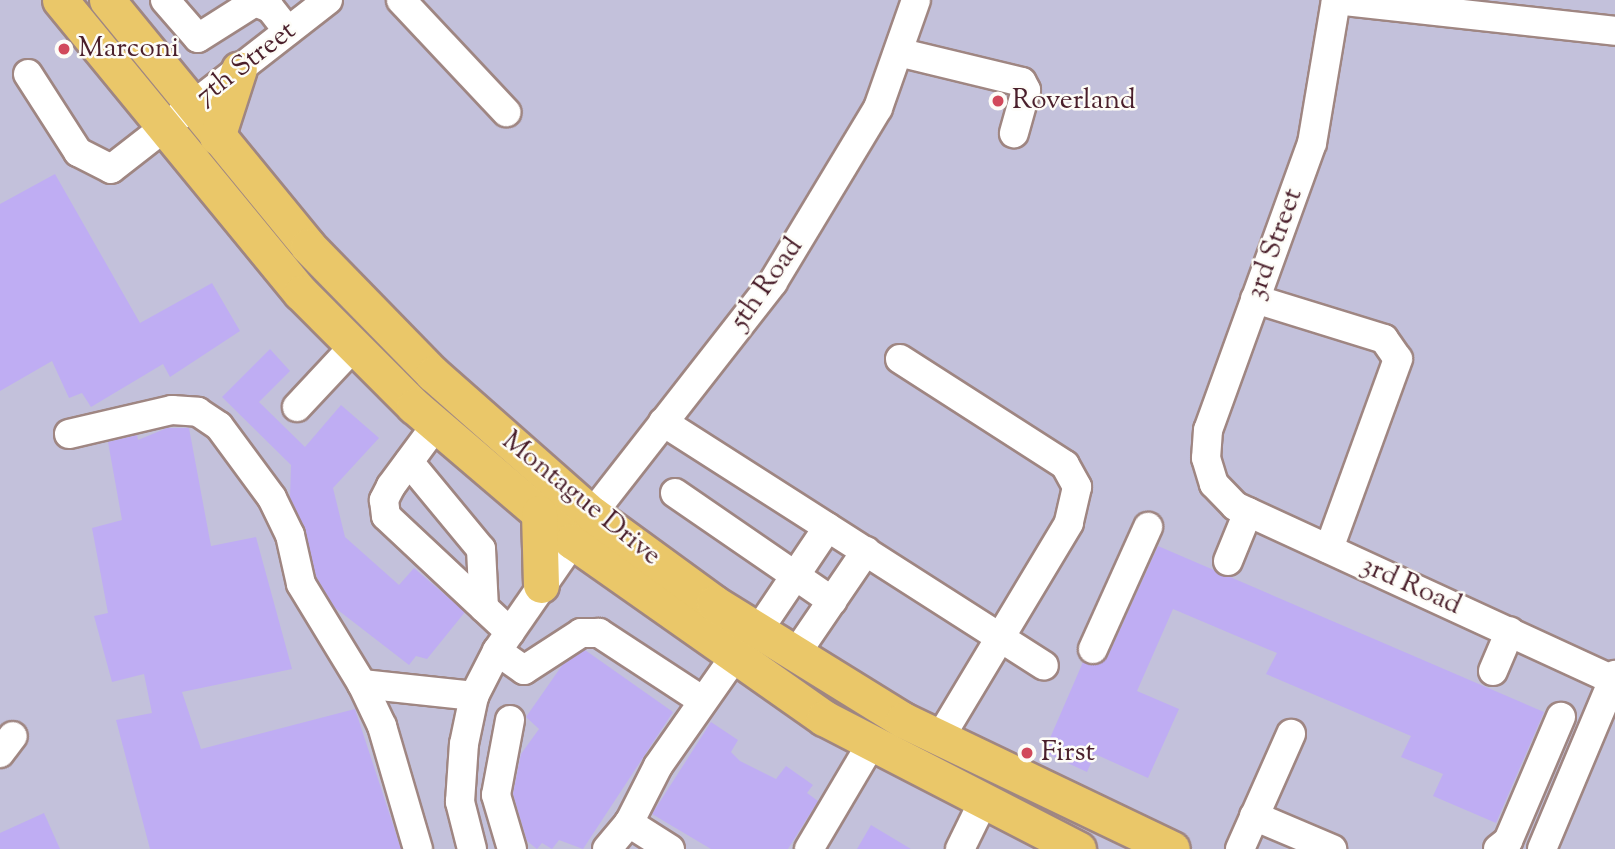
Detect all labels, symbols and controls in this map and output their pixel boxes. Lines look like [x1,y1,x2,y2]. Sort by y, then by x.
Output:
street label: 7th Street [189,14,303,114]
place label: Marconi [78,32,179,66]
marker: Marconi [56,41,72,57]
place label: Roverland [1012,84,1136,118]
marker: Roverland [990,93,1006,109]
street label: 3rd Street [1239,184,1311,304]
street label: 5th Road [723,232,811,336]
street label: Montague Drive [495,425,667,573]
street label: 3rd Road [1356,549,1466,623]
place label: First [1041,736,1095,770]
marker: First [1019,745,1035,761]

